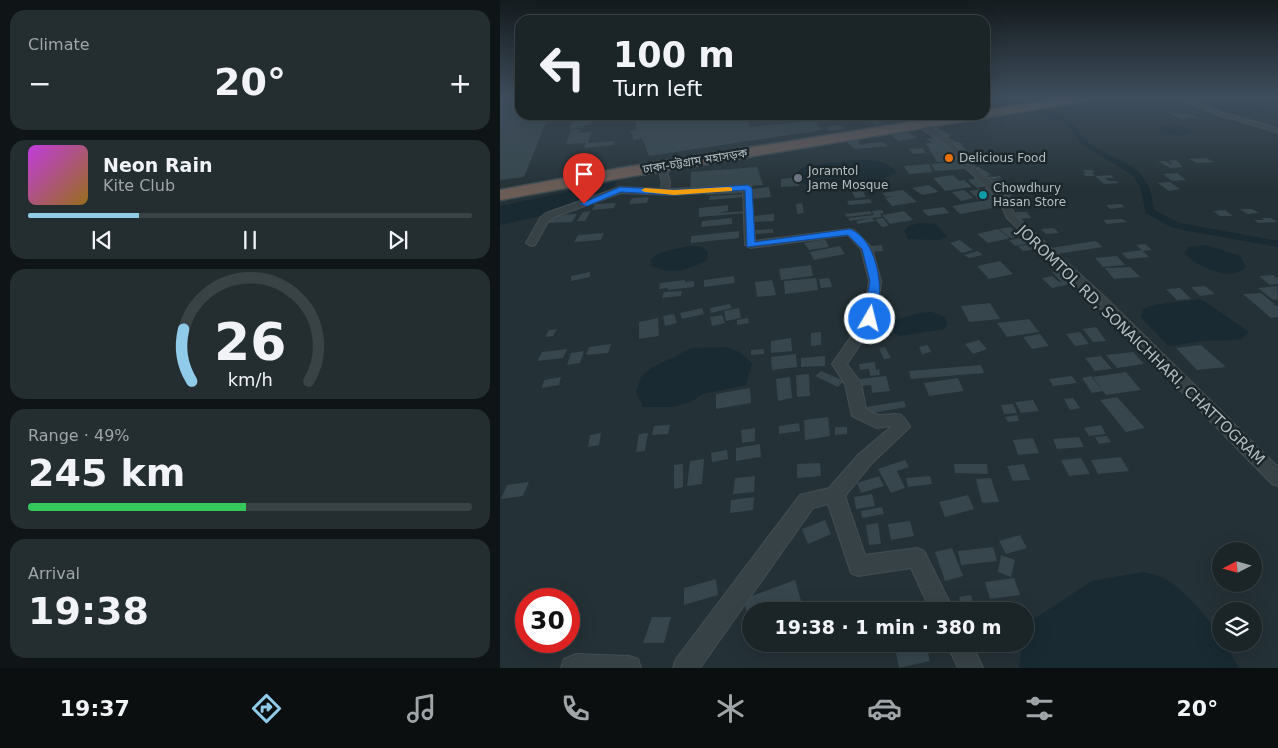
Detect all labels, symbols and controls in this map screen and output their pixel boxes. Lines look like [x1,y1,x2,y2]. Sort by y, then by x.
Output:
text: Climate [28,35,90,54]
icon: left [530,35,595,100]
text: 100 m [613,35,735,75]
text: 20° [214,60,286,104]
text: − [28,67,51,100]
text: + [449,67,472,100]
text: Turn left [613,76,702,101]
street label: ঢাকা-চট্টগ্রাম মহাসড়ক [641,145,749,176]
place label: Delicious Food [959,151,1046,165]
marker: Delicious Food [943,152,955,164]
pin [563,153,605,204]
text: Neon Rain [103,154,212,176]
icon: arrive [570,160,598,188]
place label: Joramtol Jame Mosque [807,164,888,192]
marker: Joramtol Jame Mosque [792,172,804,184]
text: Kite Club [103,176,175,195]
place label: Chowdhury Hasan Store [993,181,1066,209]
marker: Chowdhury Hasan Store [977,189,989,201]
street label: JOROMTOL RD, SONAICHHARI, CHATTOGRAM [1013,221,1269,469]
icon: previous [88,226,116,254]
icon: pause [236,226,264,254]
icon: next [384,226,412,254]
position arrow [843,292,895,344]
text: 26 [214,312,286,372]
text: km/h [227,369,273,390]
text: Range · 49% [28,426,130,445]
text: 245 km [28,451,185,495]
north arrow [1212,542,1262,592]
map controls [1212,542,1262,652]
text: Arrival [28,564,80,583]
speed limit sign: 30 [515,588,580,653]
text: 19:38 [28,589,149,633]
button: layers [1212,602,1262,652]
text: 19:38 · 1 min · 380 m [774,616,1002,638]
icon: directions [249,691,284,726]
icon: music [404,691,439,726]
icon: phone [558,691,593,726]
icon: climate [713,691,748,726]
icon: car [867,691,902,726]
icon: filters [1022,691,1057,726]
text: 19:37 [60,696,130,721]
text: 20° [1177,696,1218,721]

